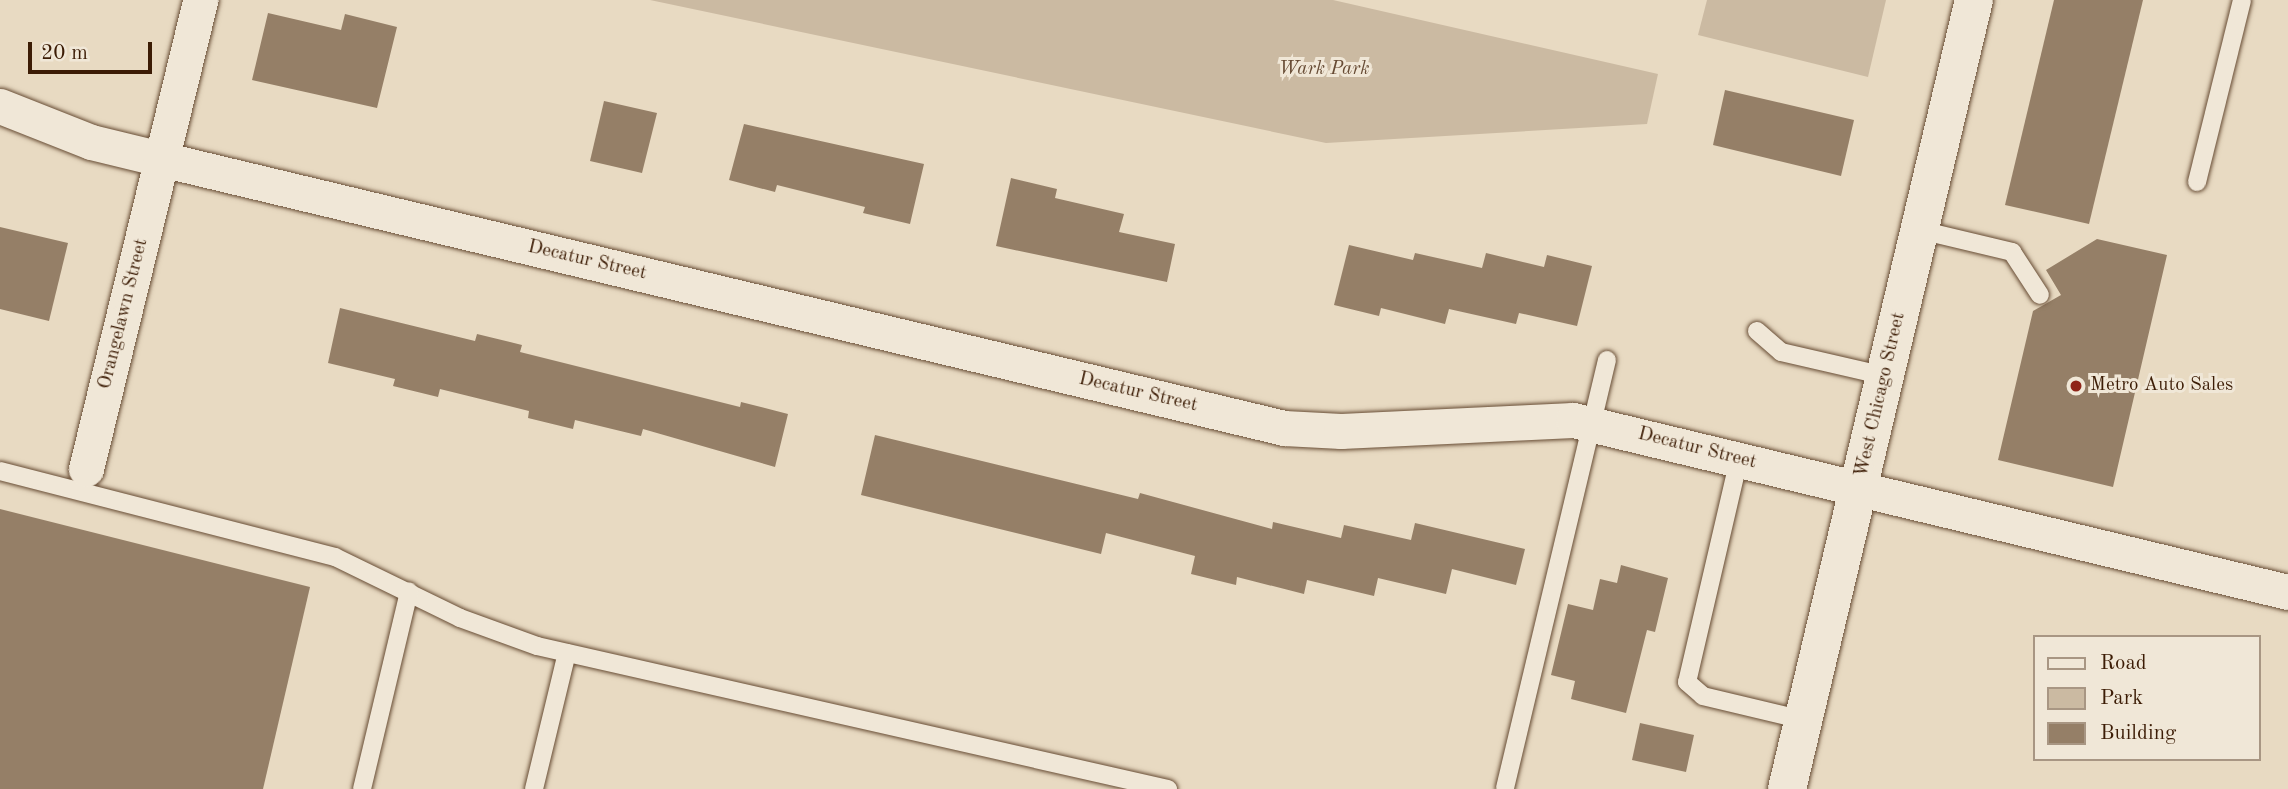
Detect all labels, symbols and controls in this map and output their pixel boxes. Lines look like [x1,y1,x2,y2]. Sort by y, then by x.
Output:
scale bar [32,28,156,72]
text: 20 m [41,43,88,64]
park label: Wark Park [1278,59,1370,81]
street label: Orangelawn Street [94,236,154,392]
street label: Decatur Street [525,236,649,286]
street label: West Chicago Street [1851,310,1911,480]
street label: Decatur Street [1076,368,1200,418]
place label: Metro Auto Sales [2090,375,2233,397]
marker: Metro Auto Sales [2068,378,2084,394]
street label: Decatur Street [1635,423,1759,475]
legend [2032,635,2260,761]
text: Road [2100,653,2147,674]
text: Park [2100,688,2143,709]
text: Building [2100,723,2176,744]

